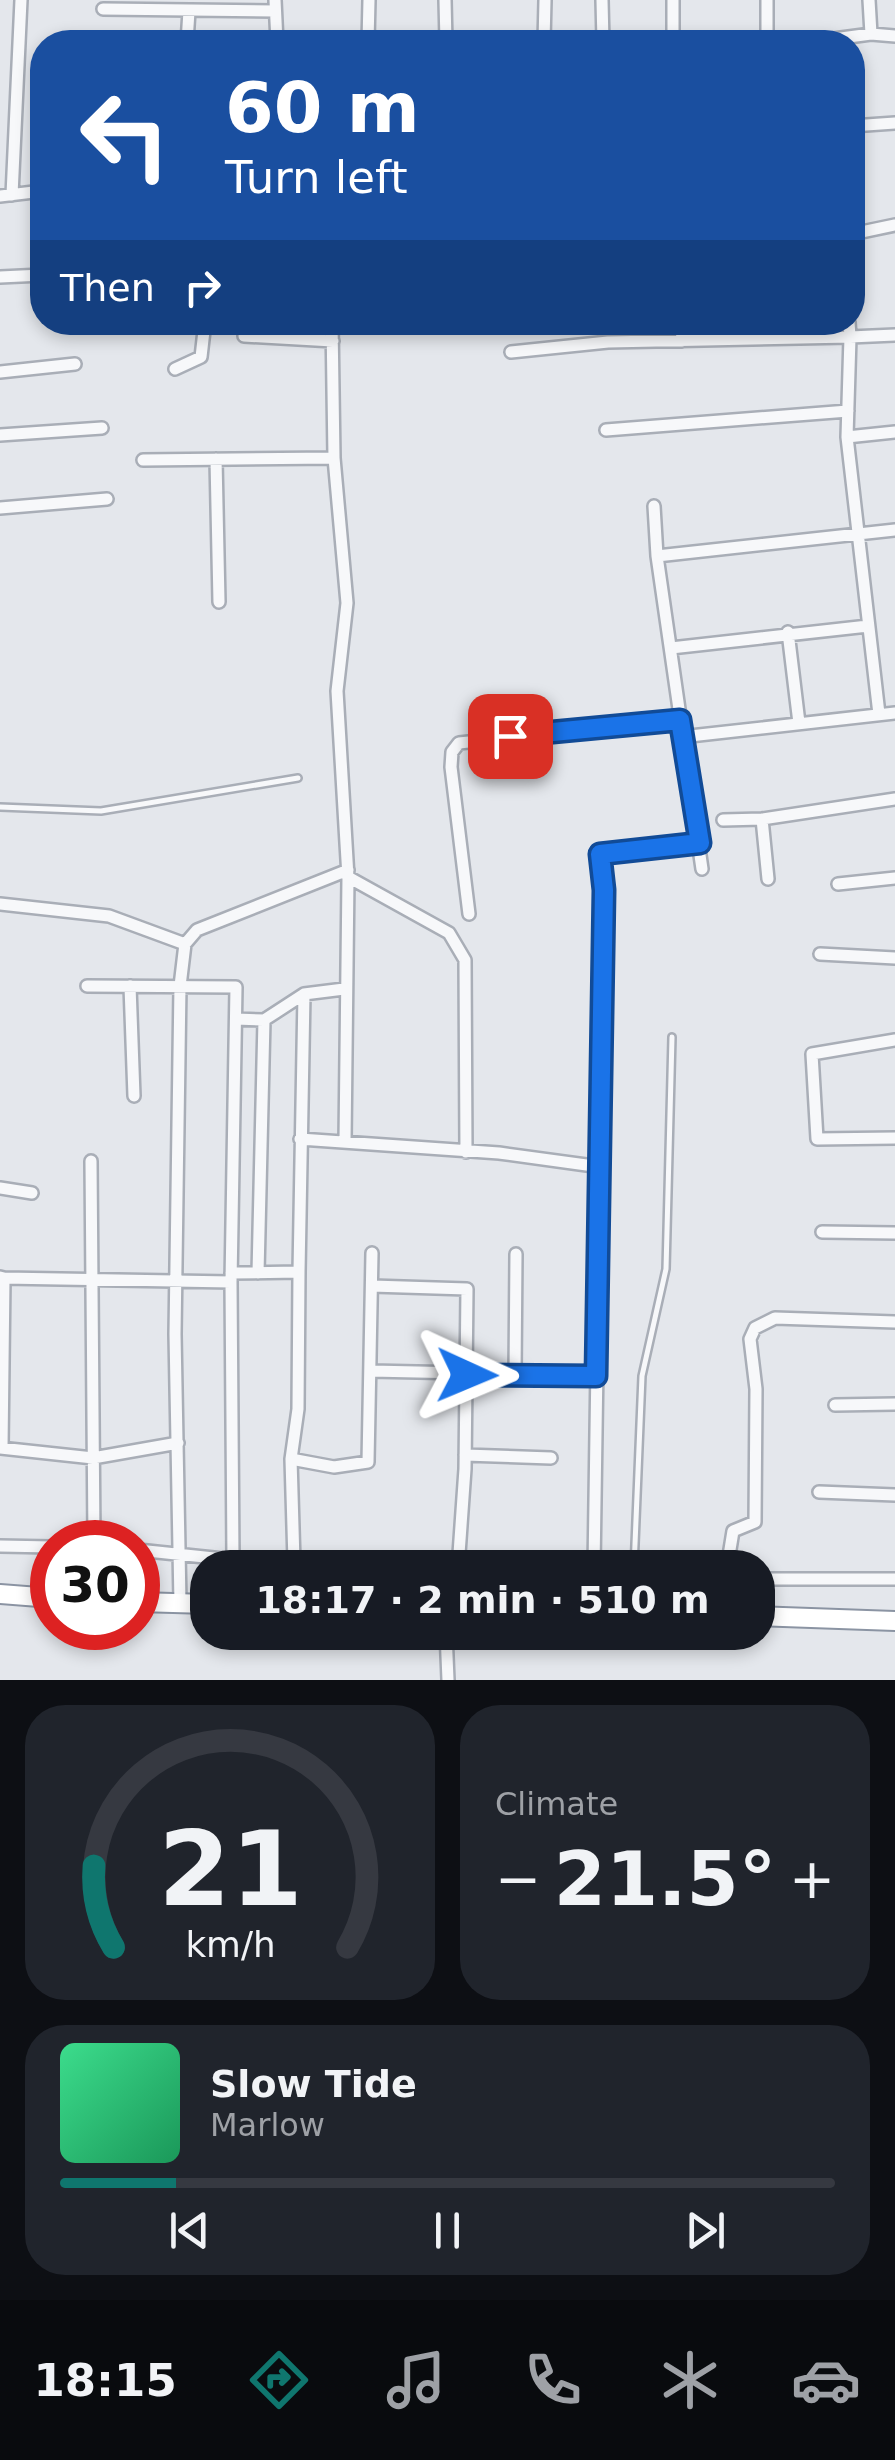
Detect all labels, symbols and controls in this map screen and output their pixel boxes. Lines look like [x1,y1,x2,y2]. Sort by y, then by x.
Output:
text: 60 m [225,67,420,149]
icon: left [60,70,190,200]
text: Turn left [225,151,408,204]
icon: right [175,260,230,315]
text: Then [60,266,155,310]
pin [468,694,553,779]
icon: arrive [483,709,538,764]
position arrow [415,1323,519,1427]
speed limit sign: 30 [30,1520,160,1650]
text: 18:17 · 2 min · 510 m [255,1578,710,1622]
text: Climate [495,1785,618,1823]
text: 21 [158,1808,302,1930]
text: 21.5° [554,1835,776,1923]
text: − [495,1847,541,1911]
text: + [789,1847,835,1911]
text: km/h [185,1924,275,1965]
text: Slow Tide [210,2062,417,2106]
text: Marlow [210,2106,325,2144]
icon: previous [162,2203,217,2258]
icon: pause [420,2203,475,2258]
icon: next [678,2203,733,2258]
icon: directions [244,2345,314,2415]
icon: music [381,2345,451,2415]
icon: phone [518,2345,588,2415]
icon: climate [655,2345,725,2415]
icon: car [791,2345,861,2415]
text: 18:15 [33,2354,177,2407]

